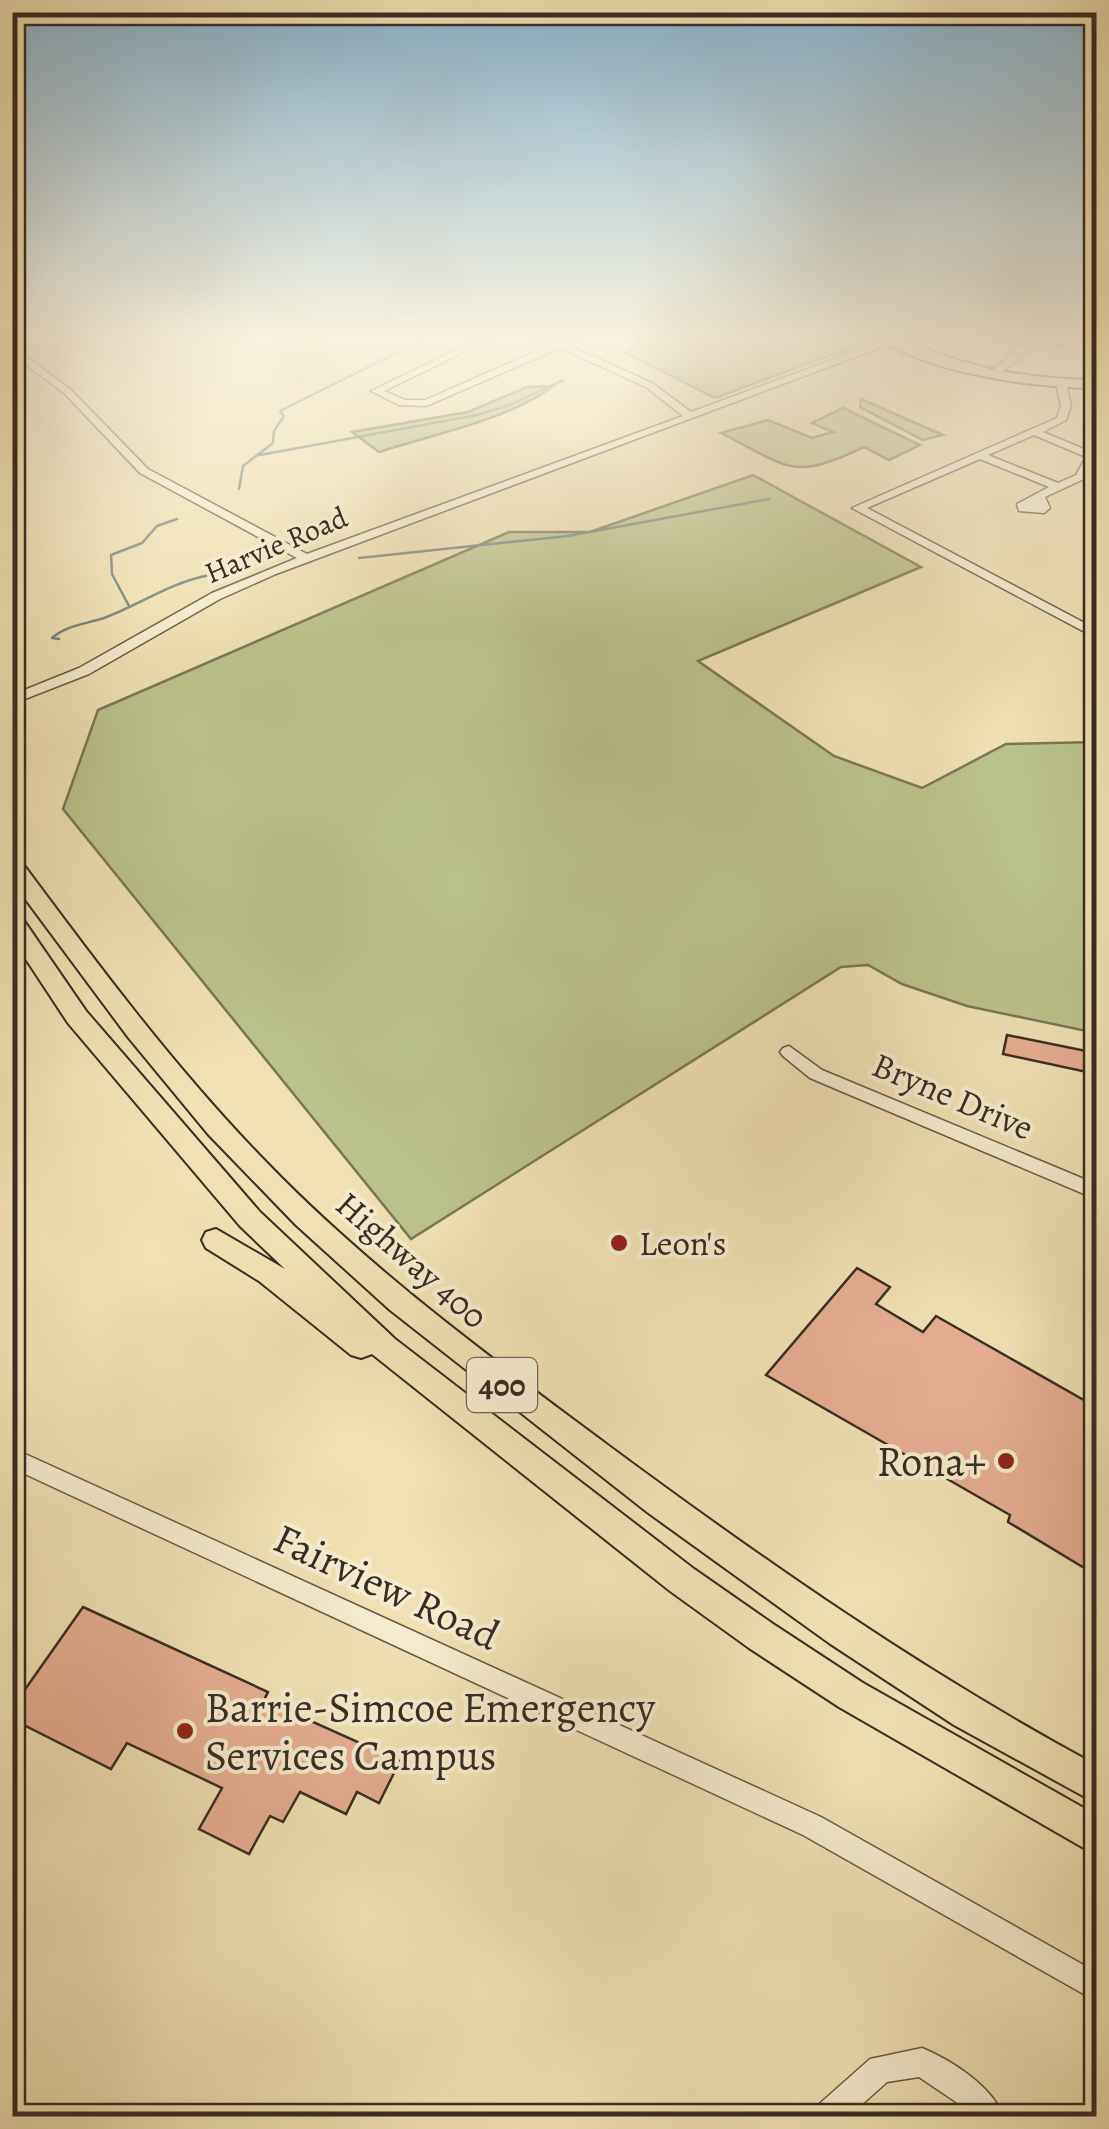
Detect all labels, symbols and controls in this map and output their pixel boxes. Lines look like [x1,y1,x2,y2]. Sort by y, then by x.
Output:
street label: Harvie Road [198,497,354,593]
street label: Bryne Drive [865,1041,1041,1151]
street label: Highway 400 [326,1181,498,1339]
place label: Leon's [639,1219,726,1267]
marker: Leon's [608,1232,630,1254]
road number: 400 [467,1358,537,1412]
place label: Rona+ [877,1433,986,1490]
marker: Rona+ [995,1450,1017,1472]
street label: Fairview Road [265,1509,509,1664]
place label: Barrie-Simcoe Emergency Services Campus [205,1679,656,1784]
marker: Barrie-Simcoe Emergency Services Campus [174,1720,196,1742]

